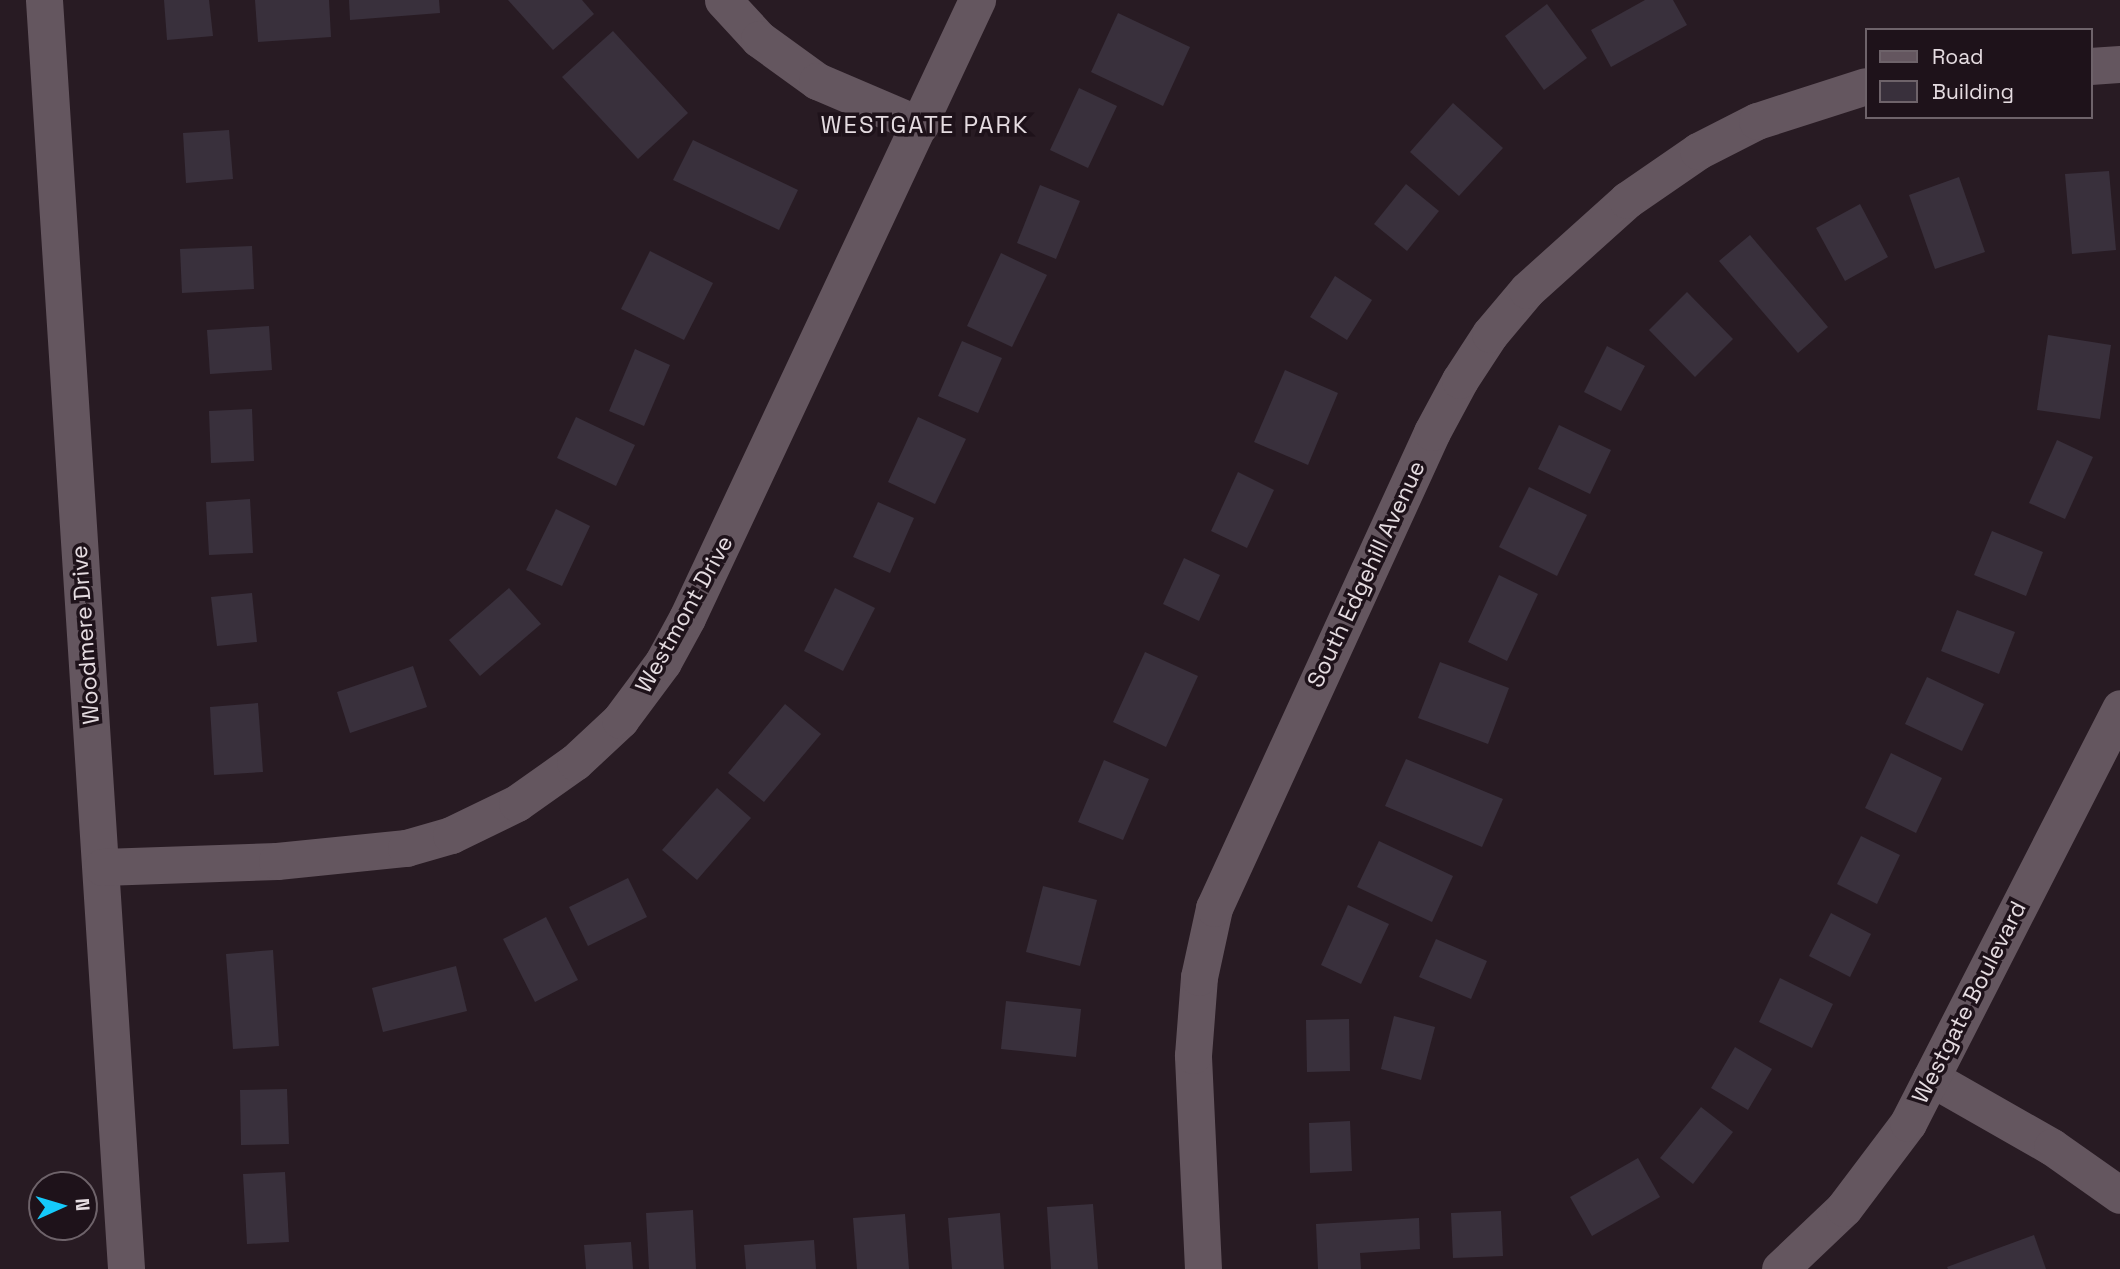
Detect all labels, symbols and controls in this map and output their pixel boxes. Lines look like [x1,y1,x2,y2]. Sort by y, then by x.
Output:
legend [1864,28,2092,119]
text: Road [1932,43,1984,70]
text: Building [1932,78,2014,105]
district label: WESTGATE PARK [822,111,1028,139]
street label: South Edgehill Avenue [1301,456,1431,692]
street label: Westmont Drive [629,531,739,697]
street label: Woodmere Drive [65,545,105,725]
street label: Westgate Boulevard [1906,896,2032,1108]
north arrow [28,1171,98,1241]
text: N [70,1197,95,1212]

